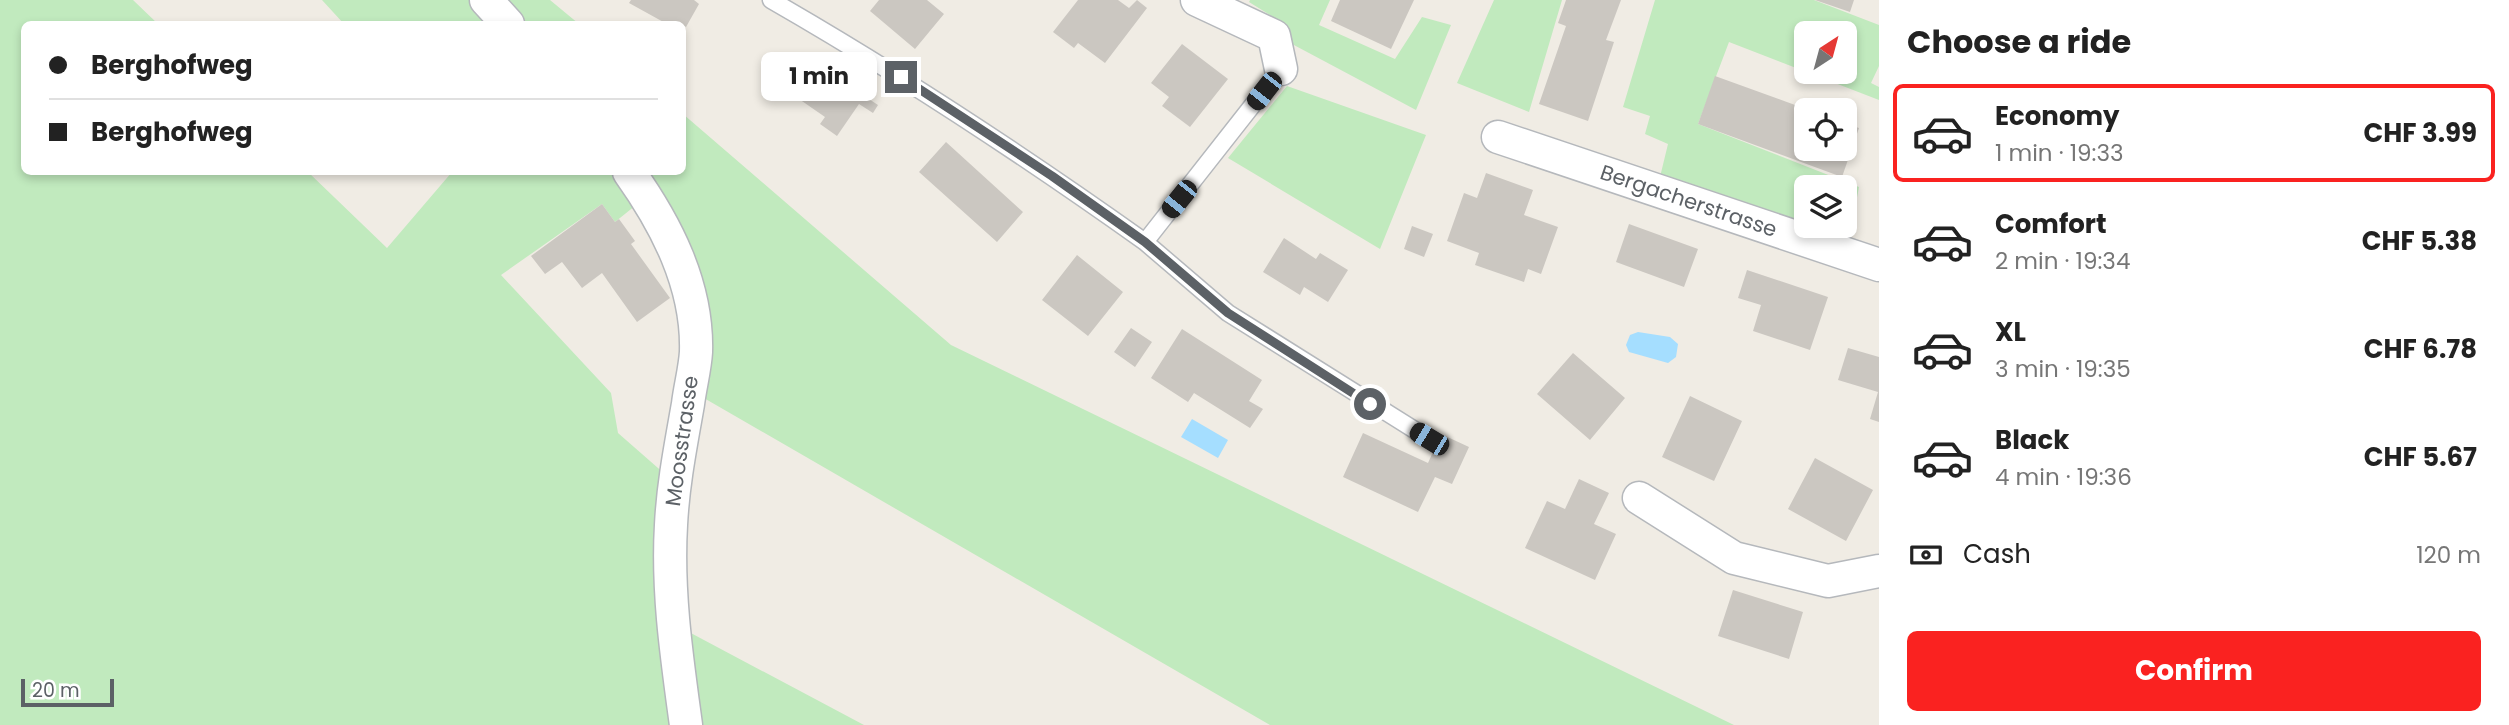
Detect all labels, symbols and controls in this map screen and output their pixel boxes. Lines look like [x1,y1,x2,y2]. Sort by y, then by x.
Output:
text: Choose a ride [1907,19,2131,64]
north arrow [1794,21,1857,84]
map controls [1794,21,1857,238]
text: Berghofweg [91,47,253,83]
callout: 1 min [761,52,876,102]
text: 1 min [789,60,849,92]
route end [885,61,917,93]
car [1243,68,1286,114]
button: locate [1794,98,1857,161]
text: Economy [1995,98,2119,134]
icon: car [1911,102,1974,165]
text: Berghofweg [91,114,253,150]
text: CHF 3.99 [2363,115,2477,151]
text: 1 min · 19:33 [1995,137,2124,169]
street label: Bergacherstrasse [1596,157,1781,244]
button: layers [1794,175,1857,238]
car [1158,176,1201,222]
text: Comfort [1995,206,2107,242]
icon: car [1911,210,1974,273]
text: CHF 5.38 [2362,223,2477,259]
text: 2 min · 19:34 [1995,245,2130,277]
text: XL [1995,314,2026,350]
icon: car [1911,318,1974,381]
text: CHF 6.78 [2364,331,2477,367]
text: 3 min · 19:35 [1995,353,2131,385]
street label: Moosstrasse [658,374,705,508]
route start [1354,388,1386,420]
car [1406,419,1453,459]
text: Black [1995,422,2069,458]
icon: car [1911,426,1974,489]
text: CHF 5.67 [2364,439,2477,475]
text: 4 min · 19:36 [1995,461,2132,493]
icon: cash [1907,536,1945,574]
text: Cash [1963,536,2031,572]
text: 120 m [2416,539,2481,571]
button: Confirm [1907,631,2481,711]
scale bar [21,676,114,708]
text: 20 m [32,677,80,704]

